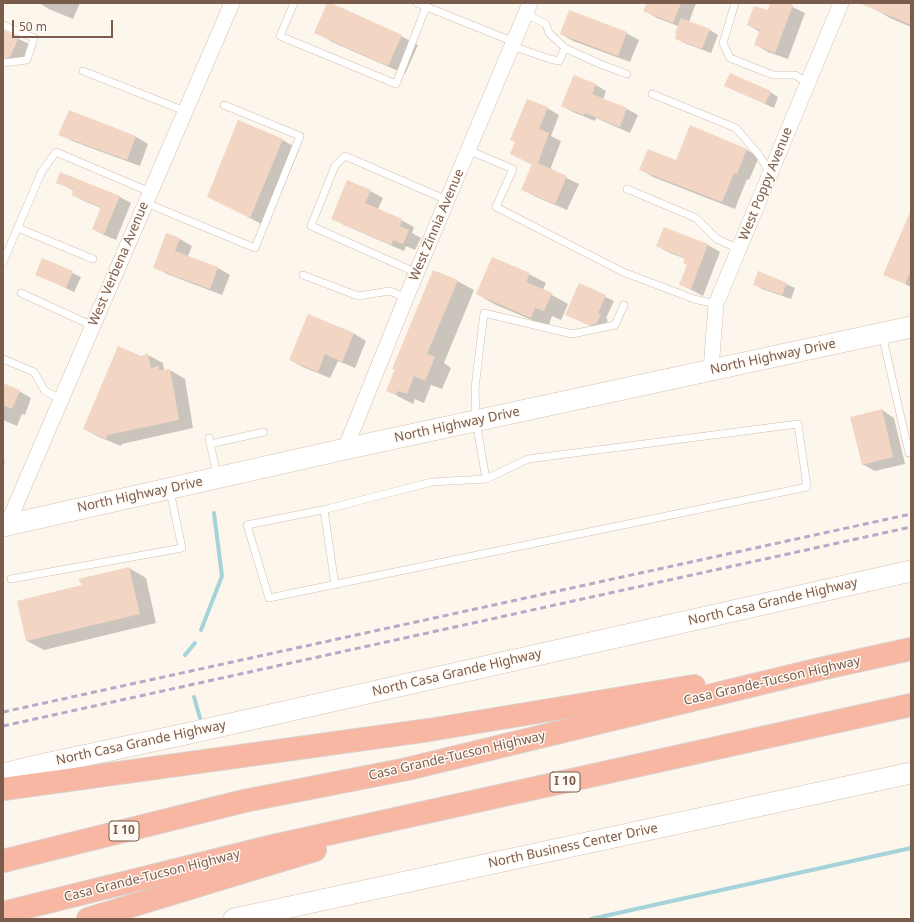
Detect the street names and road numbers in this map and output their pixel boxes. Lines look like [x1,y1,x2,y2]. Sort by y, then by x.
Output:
street label: West Poppy Avenue [736,125,796,243]
street label: West Zinnia Avenue [406,167,468,283]
street label: West Verbena Avenue [86,200,152,328]
street label: North Highway Drive [709,336,837,378]
street label: North Highway Drive [393,404,521,446]
street label: North Highway Drive [76,474,204,516]
street label: North Casa Grande Highway [687,575,859,629]
street label: North Casa Grande Highway [371,646,543,700]
street label: Casa Grande-Tucson Highway [682,653,862,709]
street label: North Casa Grande Highway [55,717,227,769]
street label: Casa Grande-Tucson Highway [367,728,547,784]
road number: I 10 [550,772,580,792]
street label: North Business Center Drive [487,820,659,872]
road number: I 10 [109,821,139,841]
street label: Casa Grande-Tucson Highway [62,847,242,905]

